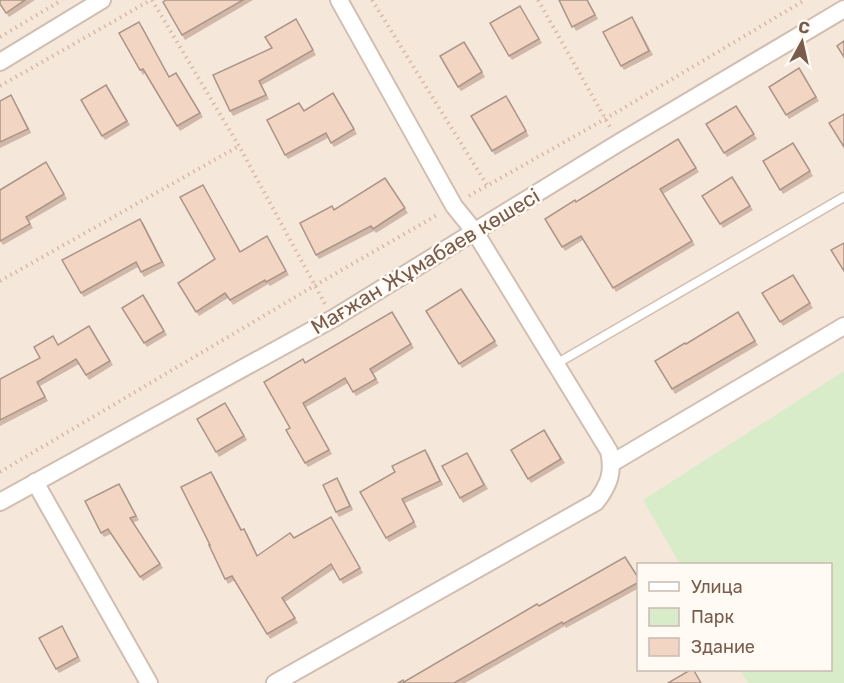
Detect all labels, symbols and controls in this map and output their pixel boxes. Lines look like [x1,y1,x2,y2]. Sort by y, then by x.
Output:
north arrow [772,12,832,72]
text: С [797,17,811,38]
street label: Мағжан Жұмабаев көшесі [306,183,544,339]
legend [637,563,832,671]
text: Улица [691,576,743,598]
text: Парк [691,606,735,628]
text: Здание [691,636,755,658]

